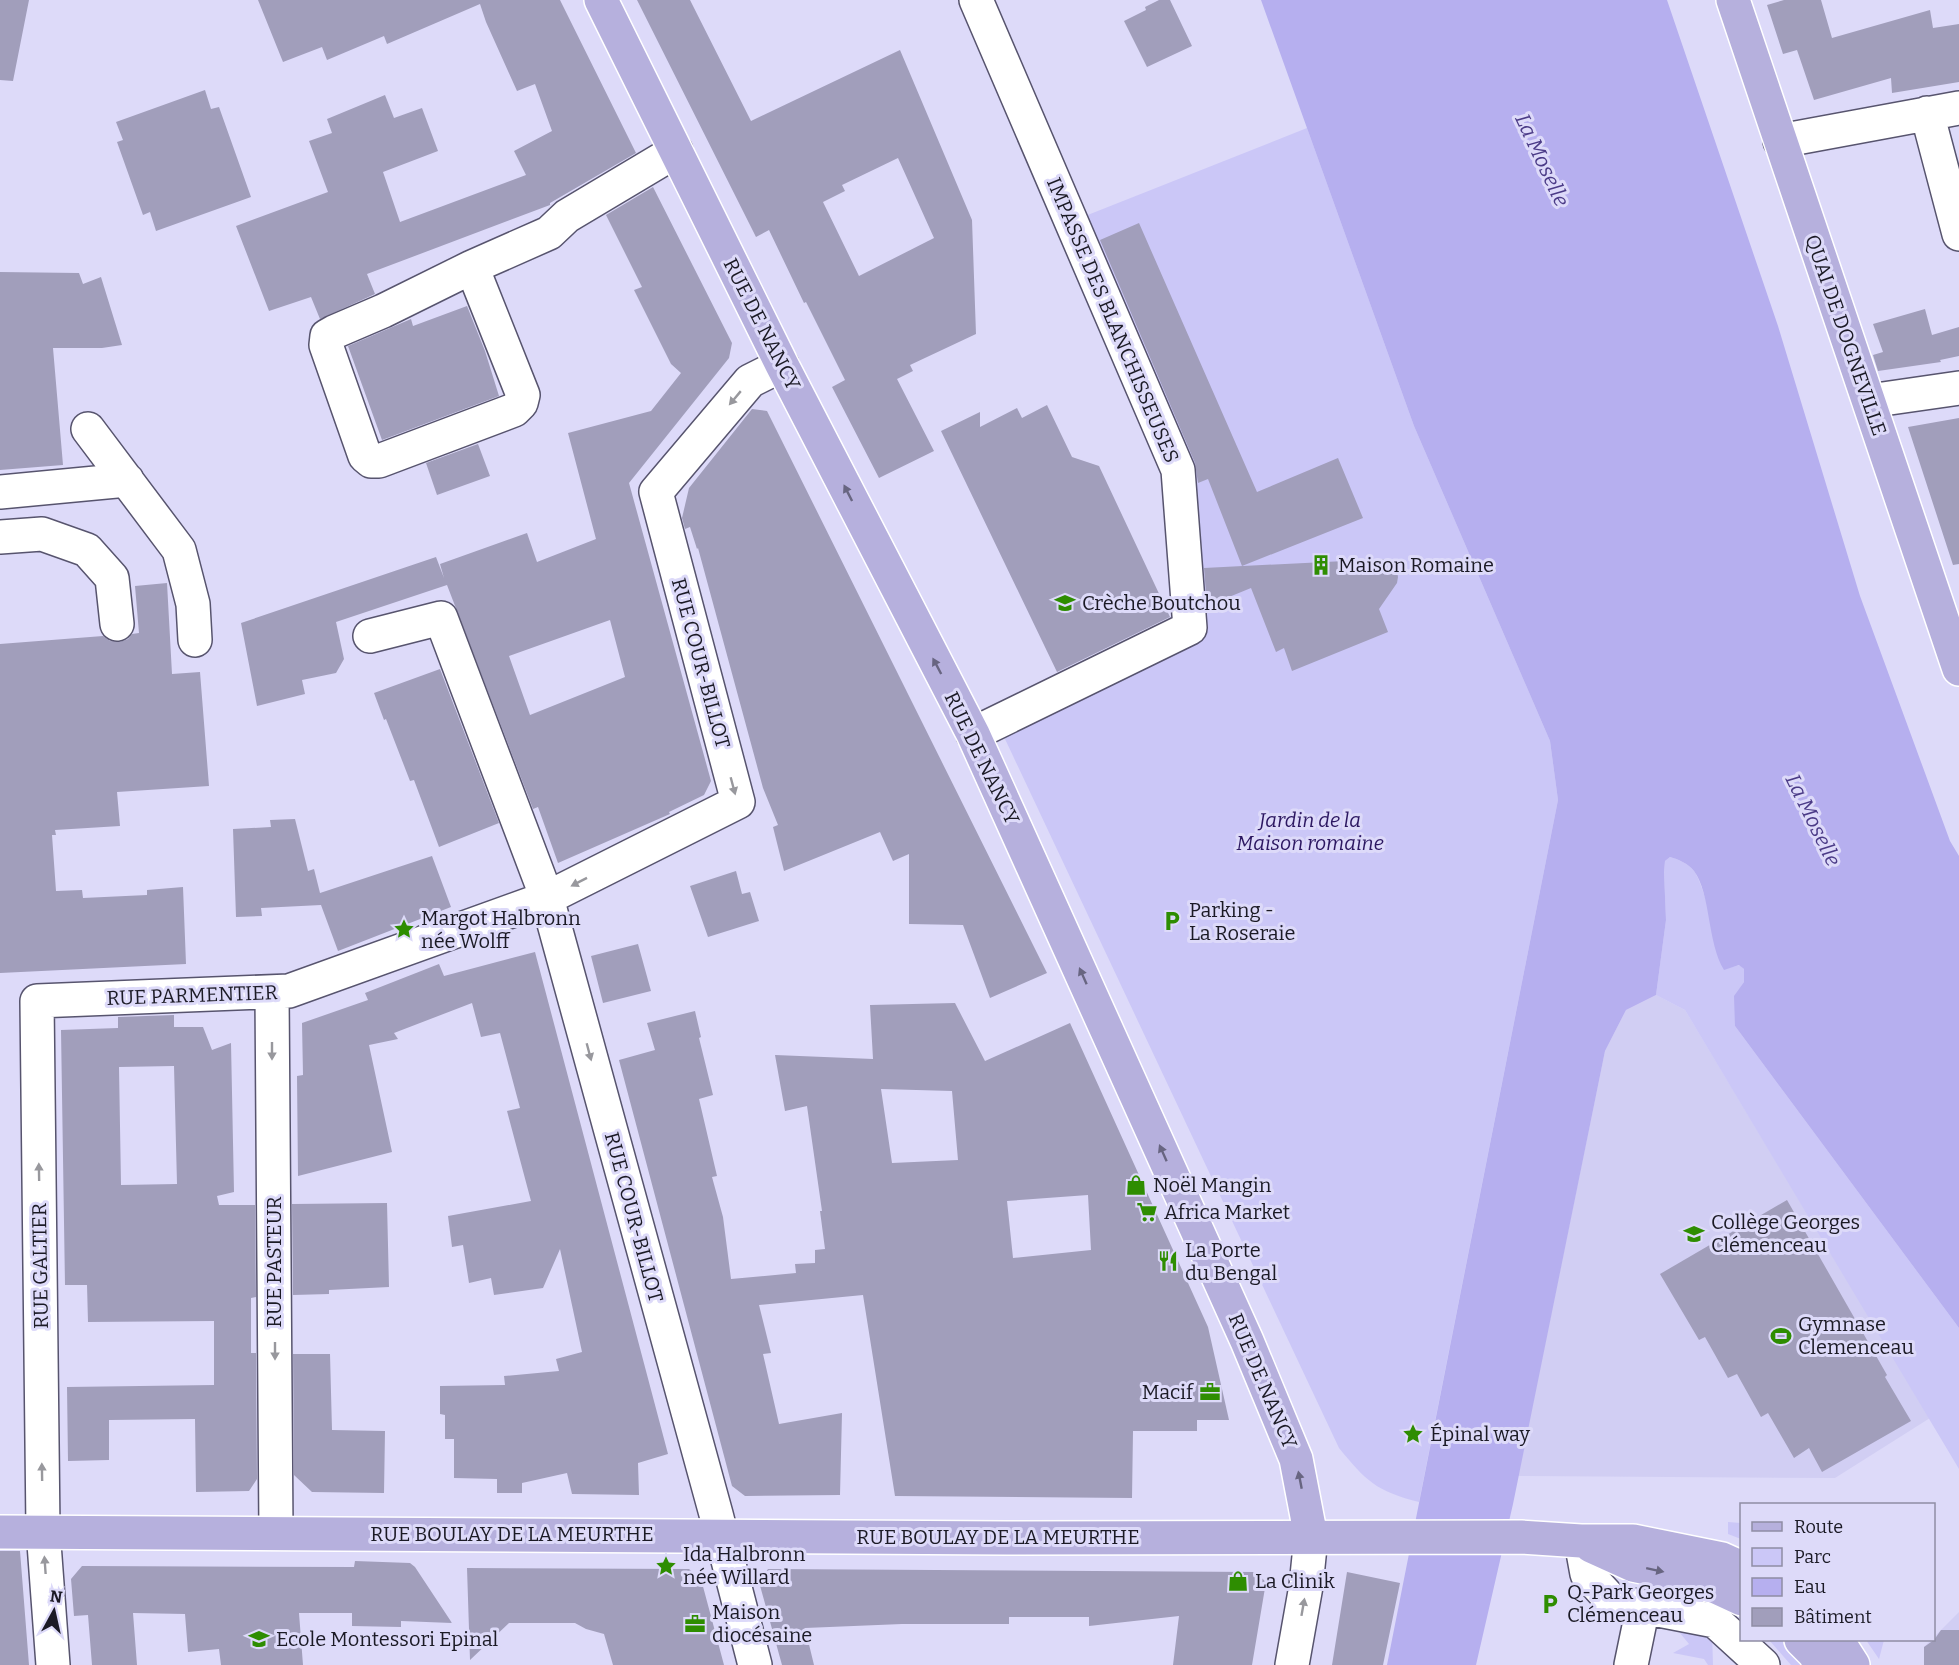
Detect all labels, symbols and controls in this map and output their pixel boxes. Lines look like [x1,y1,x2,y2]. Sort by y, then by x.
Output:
water label: La Moselle [1509,109,1575,211]
street label: IMPASSE DES BLANCHISSEUSES [1042,174,1184,466]
street label: QUAI DE DOGNEVILLE [1800,231,1892,439]
street label: RUE DE NANCY [718,254,806,394]
one-way arrow [729,390,742,405]
one-way arrow [843,484,853,502]
building icon: Maison Romaine [1309,553,1333,577]
place label: Maison Romaine [1338,553,1494,577]
street label: RUE COUR-BILLOT [667,575,735,751]
school or university icon: Crèche Boutchou [1053,591,1077,615]
place label: Crèche Boutchou [1082,591,1241,615]
one-way arrow [932,658,942,675]
street label: RUE DE NANCY [939,688,1025,828]
water label: La Moselle [1780,770,1847,871]
one-way arrow [729,776,739,795]
park label: Jardin de la Maison romaine [1236,808,1384,855]
one-way arrow [570,877,587,887]
place label: Parking - La Roseraie [1189,898,1296,945]
place label: Margot Halbronn née Wolff [421,906,581,953]
parking icon: Parking - La Roseraie [1160,909,1184,933]
place icon: Margot Halbronn née Wolff [392,917,416,941]
one-way arrow [1078,967,1087,984]
street label: RUE PARMENTIER [106,980,278,1010]
one-way arrow [268,1041,277,1060]
one-way arrow [585,1043,594,1061]
street label: RUE COUR-BILLOT [600,1129,668,1305]
one-way arrow [1159,1145,1168,1162]
one-way arrow [34,1162,44,1181]
shop icon: Noël Mangin [1124,1173,1148,1197]
place label: Noël Mangin [1153,1173,1272,1197]
street label: RUE PASTEUR [262,1196,286,1328]
supermarket icon: Africa Market [1135,1200,1159,1224]
place label: Africa Market [1164,1200,1290,1224]
street label: RUE GALTIER [27,1203,53,1329]
place label: Collège Georges Clémenceau [1711,1210,1860,1257]
school or university icon: Collège Georges Clémenceau [1682,1222,1706,1246]
place label: La Porte du Bengal [1185,1238,1277,1285]
restaurant icon: La Porte du Bengal [1156,1249,1180,1273]
street label: RUE DE NANCY [1224,1310,1302,1452]
place label: Gymnase Clemenceau [1798,1312,1914,1359]
sports icon: Gymnase Clemenceau [1769,1324,1793,1348]
one-way arrow [270,1341,280,1360]
place label: Macif [1142,1380,1195,1404]
office icon: Macif [1198,1380,1222,1404]
place icon: Épinal way [1401,1422,1425,1446]
place label: Épinal way [1430,1422,1530,1446]
one-way arrow [37,1462,47,1481]
one-way arrow [1295,1470,1304,1489]
legend [1740,1503,1935,1641]
text: Route [1794,1516,1843,1538]
street label: RUE BOULAY DE LA MEURTHE [370,1522,654,1546]
street label: RUE BOULAY DE LA MEURTHE [856,1525,1140,1549]
place label: Ida Halbronn née Willard [683,1542,806,1589]
text: Parc [1794,1546,1831,1568]
place icon: Ida Halbronn née Willard [654,1554,678,1578]
one-way arrow [40,1555,50,1574]
one-way arrow [1645,1565,1664,1575]
shop icon: La Clinik [1226,1569,1250,1593]
place label: La Clinik [1255,1569,1335,1593]
text: Eau [1794,1576,1826,1598]
place label: Q-Park Georges Clémenceau [1567,1580,1714,1627]
north arrow [24,1581,84,1641]
text: N [49,1586,63,1607]
parking icon: Q-Park Georges Clémenceau [1538,1592,1562,1616]
one-way arrow [1298,1598,1307,1617]
place label: Maison diocésaine [712,1600,812,1647]
text: Bâtiment [1794,1606,1872,1628]
office icon: Maison diocésaine [683,1612,707,1636]
school or university icon: Ecole Montessori Epinal [247,1627,271,1651]
place label: Ecole Montessori Epinal [276,1627,499,1651]

